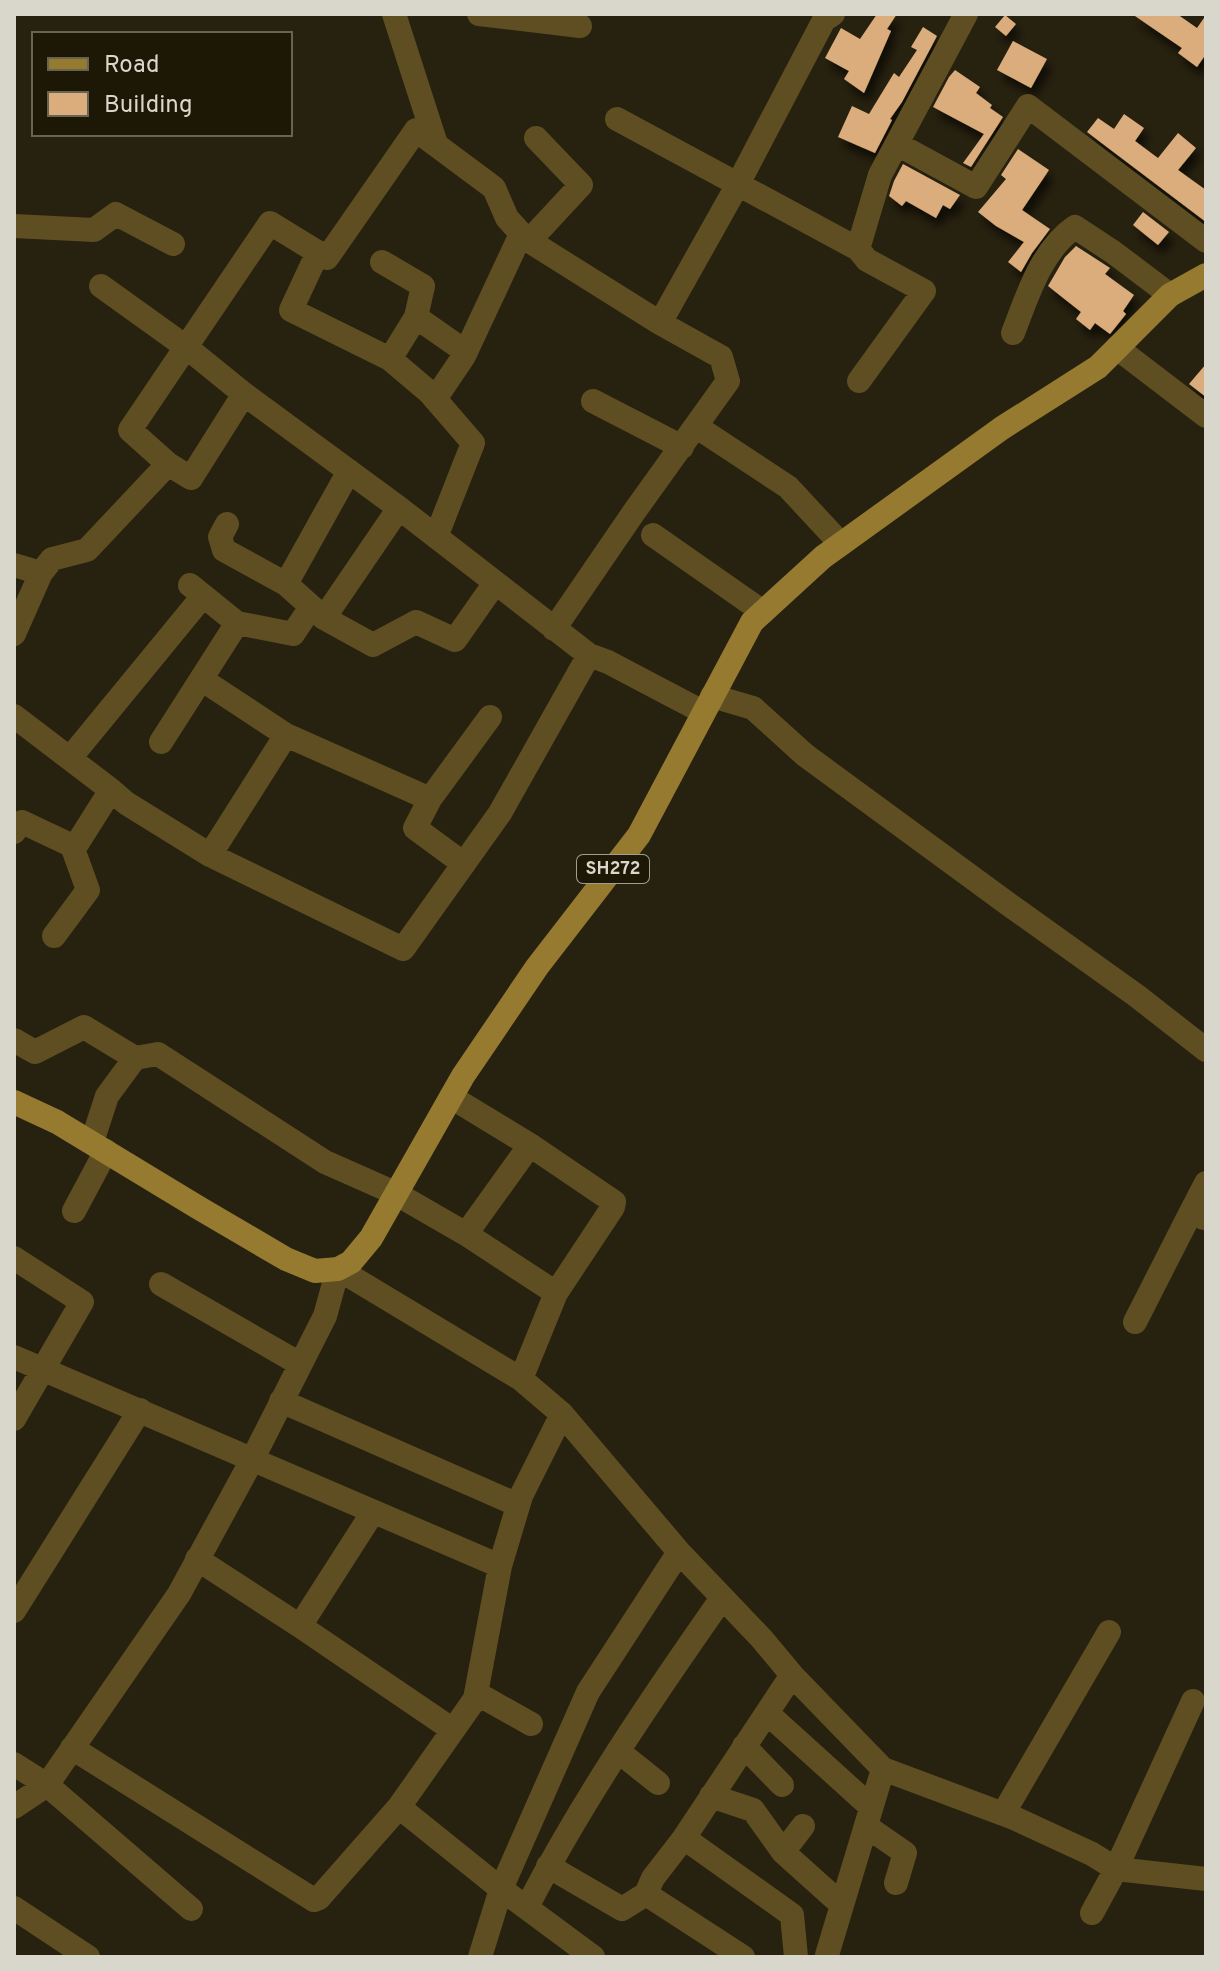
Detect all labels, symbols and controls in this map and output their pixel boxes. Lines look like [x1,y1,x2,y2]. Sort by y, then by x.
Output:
legend [32,32,292,136]
text: Road [104,51,160,81]
text: Building [104,91,193,121]
road number: SH272 [577,855,649,883]

